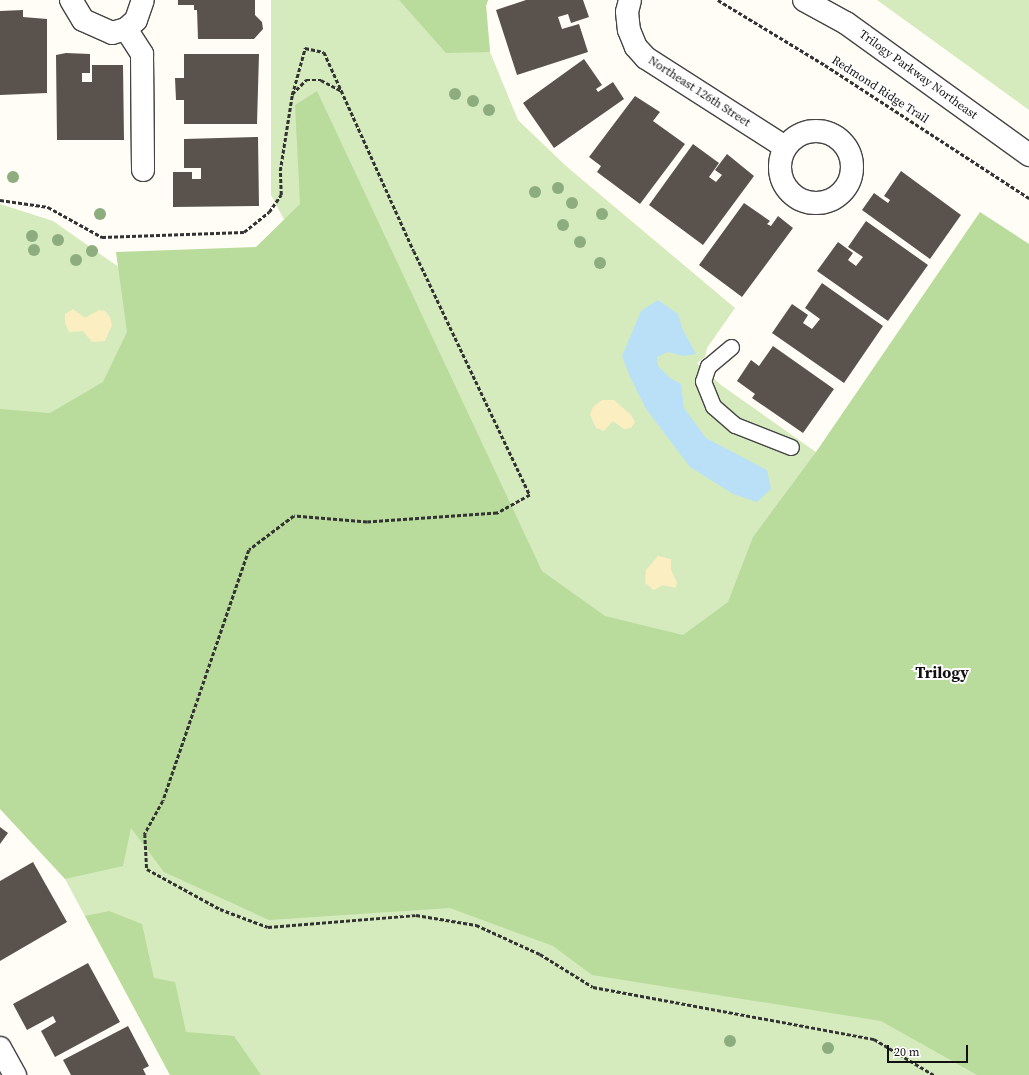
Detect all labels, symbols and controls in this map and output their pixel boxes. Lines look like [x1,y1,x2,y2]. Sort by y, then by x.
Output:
street label: Trilogy Parkway Northeast [856,27,980,123]
street label: Redmond Ridge Trail [829,53,931,127]
street label: Northeast 126th Street [645,54,753,130]
district label: Trilogy [915,662,969,682]
scale bar [889,1037,970,1063]
text: 20 m [894,1044,920,1060]

